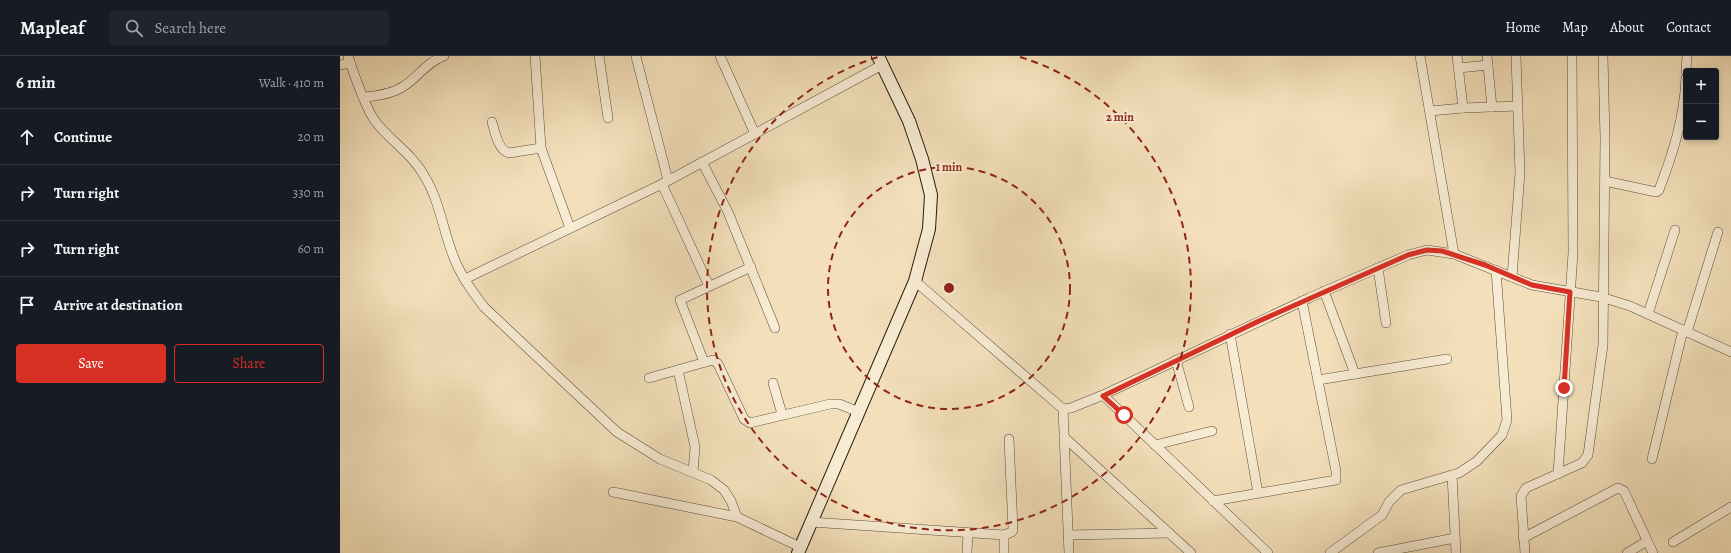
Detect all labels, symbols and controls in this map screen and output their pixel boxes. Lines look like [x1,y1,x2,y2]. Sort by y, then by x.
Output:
search box [109,10,389,46]
text: Mapleaf [20,15,85,41]
icon: search [123,17,145,39]
text: Search here [155,18,226,38]
text: Home [1505,18,1540,37]
text: Map [1562,18,1588,37]
text: About [1610,18,1644,37]
text: Contact [1666,18,1711,37]
map controls [1683,68,1719,140]
button: + [1683,68,1719,104]
text: 6 min [16,71,56,94]
text: Walk · 410 m [259,74,324,91]
button: − [1683,104,1719,140]
text: 2 min [1106,109,1134,125]
icon: ahead [16,126,38,148]
text: Continue [54,127,112,147]
text: 20 m [298,128,324,145]
text: 1 min [936,159,963,175]
icon: right [16,182,38,204]
text: Turn right [54,183,119,203]
text: 330 m [293,184,324,201]
icon: right [16,238,38,260]
text: Turn right [54,239,119,259]
text: 60 m [298,240,324,257]
centre of rings [942,281,956,295]
icon: arrive [16,294,38,316]
text: Arrive at destination [54,295,183,315]
button: Save [16,344,166,383]
button: Share [174,344,324,383]
route end [1555,379,1573,397]
route start [1115,406,1133,424]

